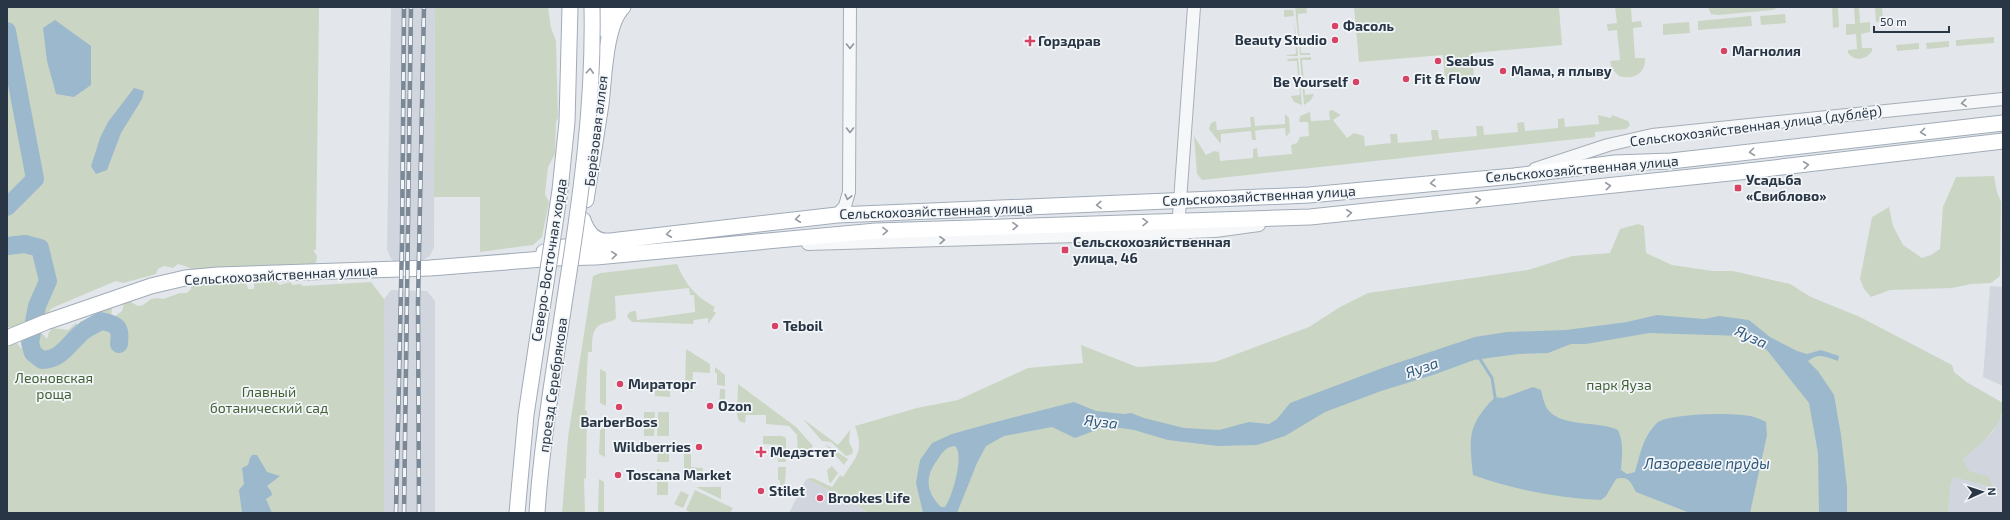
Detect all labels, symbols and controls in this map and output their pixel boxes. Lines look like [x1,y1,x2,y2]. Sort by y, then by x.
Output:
scale bar [1874,8,1949,34]
text: 50 m [1880,14,1907,28]
place label: Фасоль [1343,17,1394,34]
marker: Фасоль [1330,21,1340,31]
place label: Beauty Studio [1235,31,1327,48]
place label: Горздрав [1038,32,1101,49]
marker: Beauty Studio [1330,35,1340,45]
marker: Горздрав [1025,36,1035,46]
place label: Магнолия [1732,42,1801,59]
one-way arrow [846,43,854,49]
marker: Магнолия [1719,46,1729,56]
place label: Seabus [1446,52,1494,69]
marker: Seabus [1433,56,1443,66]
place label: Мама, я плыву [1511,62,1612,79]
marker: Мама, я плыву [1498,66,1508,76]
one-way arrow [586,68,594,74]
place label: Fit & Flow [1414,70,1481,87]
place label: Be Yourself [1273,73,1348,90]
marker: Fit & Flow [1401,74,1411,84]
street label: Берёзовая аллея [580,75,611,187]
marker: Be Yourself [1351,77,1361,87]
one-way arrow [1961,98,1967,107]
street label: Сельскохозяйственная улица (дублёр) [1629,102,1883,149]
one-way arrow [846,127,854,133]
one-way arrow [1919,128,1926,137]
one-way arrow [1749,147,1755,156]
street label: Сельскохозяйственная улица [1485,152,1679,185]
one-way arrow [1803,161,1809,170]
place label: Усадьба «Свиблово» [1746,171,1827,204]
street label: Северо-Восточная хорда [527,177,570,343]
one-way arrow [1430,179,1436,188]
street label: Сельскохозяйственная улица [1162,182,1356,209]
one-way arrow [1605,182,1611,191]
marker: Усадьба «Свиблово» [1733,183,1743,193]
one-way arrow [844,194,852,200]
one-way arrow [1475,196,1481,205]
street label: Сельскохозяйственная улица [839,199,1033,222]
one-way arrow [1096,200,1102,209]
one-way arrow [1346,209,1352,218]
one-way arrow [795,215,801,224]
one-way arrow [1142,218,1148,226]
one-way arrow [1012,222,1018,230]
one-way arrow [882,227,888,235]
one-way arrow [666,229,672,238]
place label: Сельскохозяйственная улица, 46 [1073,233,1231,266]
one-way arrow [939,236,945,244]
marker: Сельскохозяйственная улица, 46 [1060,245,1070,255]
one-way arrow [611,251,617,260]
street label: Сельскохозяйственная улица [184,261,378,288]
street label: проезд Серебрякова [535,316,570,453]
place label: Teboil [783,317,823,334]
marker: Teboil [770,321,780,331]
water label: Яуза [1732,321,1770,351]
water label: Яуза [1403,353,1440,381]
park label: Леоновская роща [15,369,93,402]
place label: Мираторг [628,375,697,392]
park label: парк Яуза [1586,376,1652,393]
marker: Мираторг [615,379,625,389]
park label: Главный ботанический сад [210,383,328,416]
place label: Ozon [718,397,752,414]
marker: Ozon [705,401,715,411]
marker: BarberBoss [614,402,624,412]
water label: Яуза [1083,410,1119,432]
place label: BarberBoss [580,413,658,430]
place label: Wildberries [613,438,691,455]
marker: Wildberries [694,442,704,452]
place label: Медэстет [770,443,836,460]
marker: Медэстет [755,446,767,458]
water label: Лазоревые пруды [1643,454,1770,472]
place label: Toscana Market [626,466,731,483]
marker: Toscana Market [613,470,623,480]
north arrow [1962,472,2002,512]
place label: Stilet [769,482,805,499]
marker: Stilet [756,486,766,496]
text: N [1986,487,1999,496]
place label: Brookes Life [828,489,910,506]
marker: Brookes Life [815,493,825,503]

